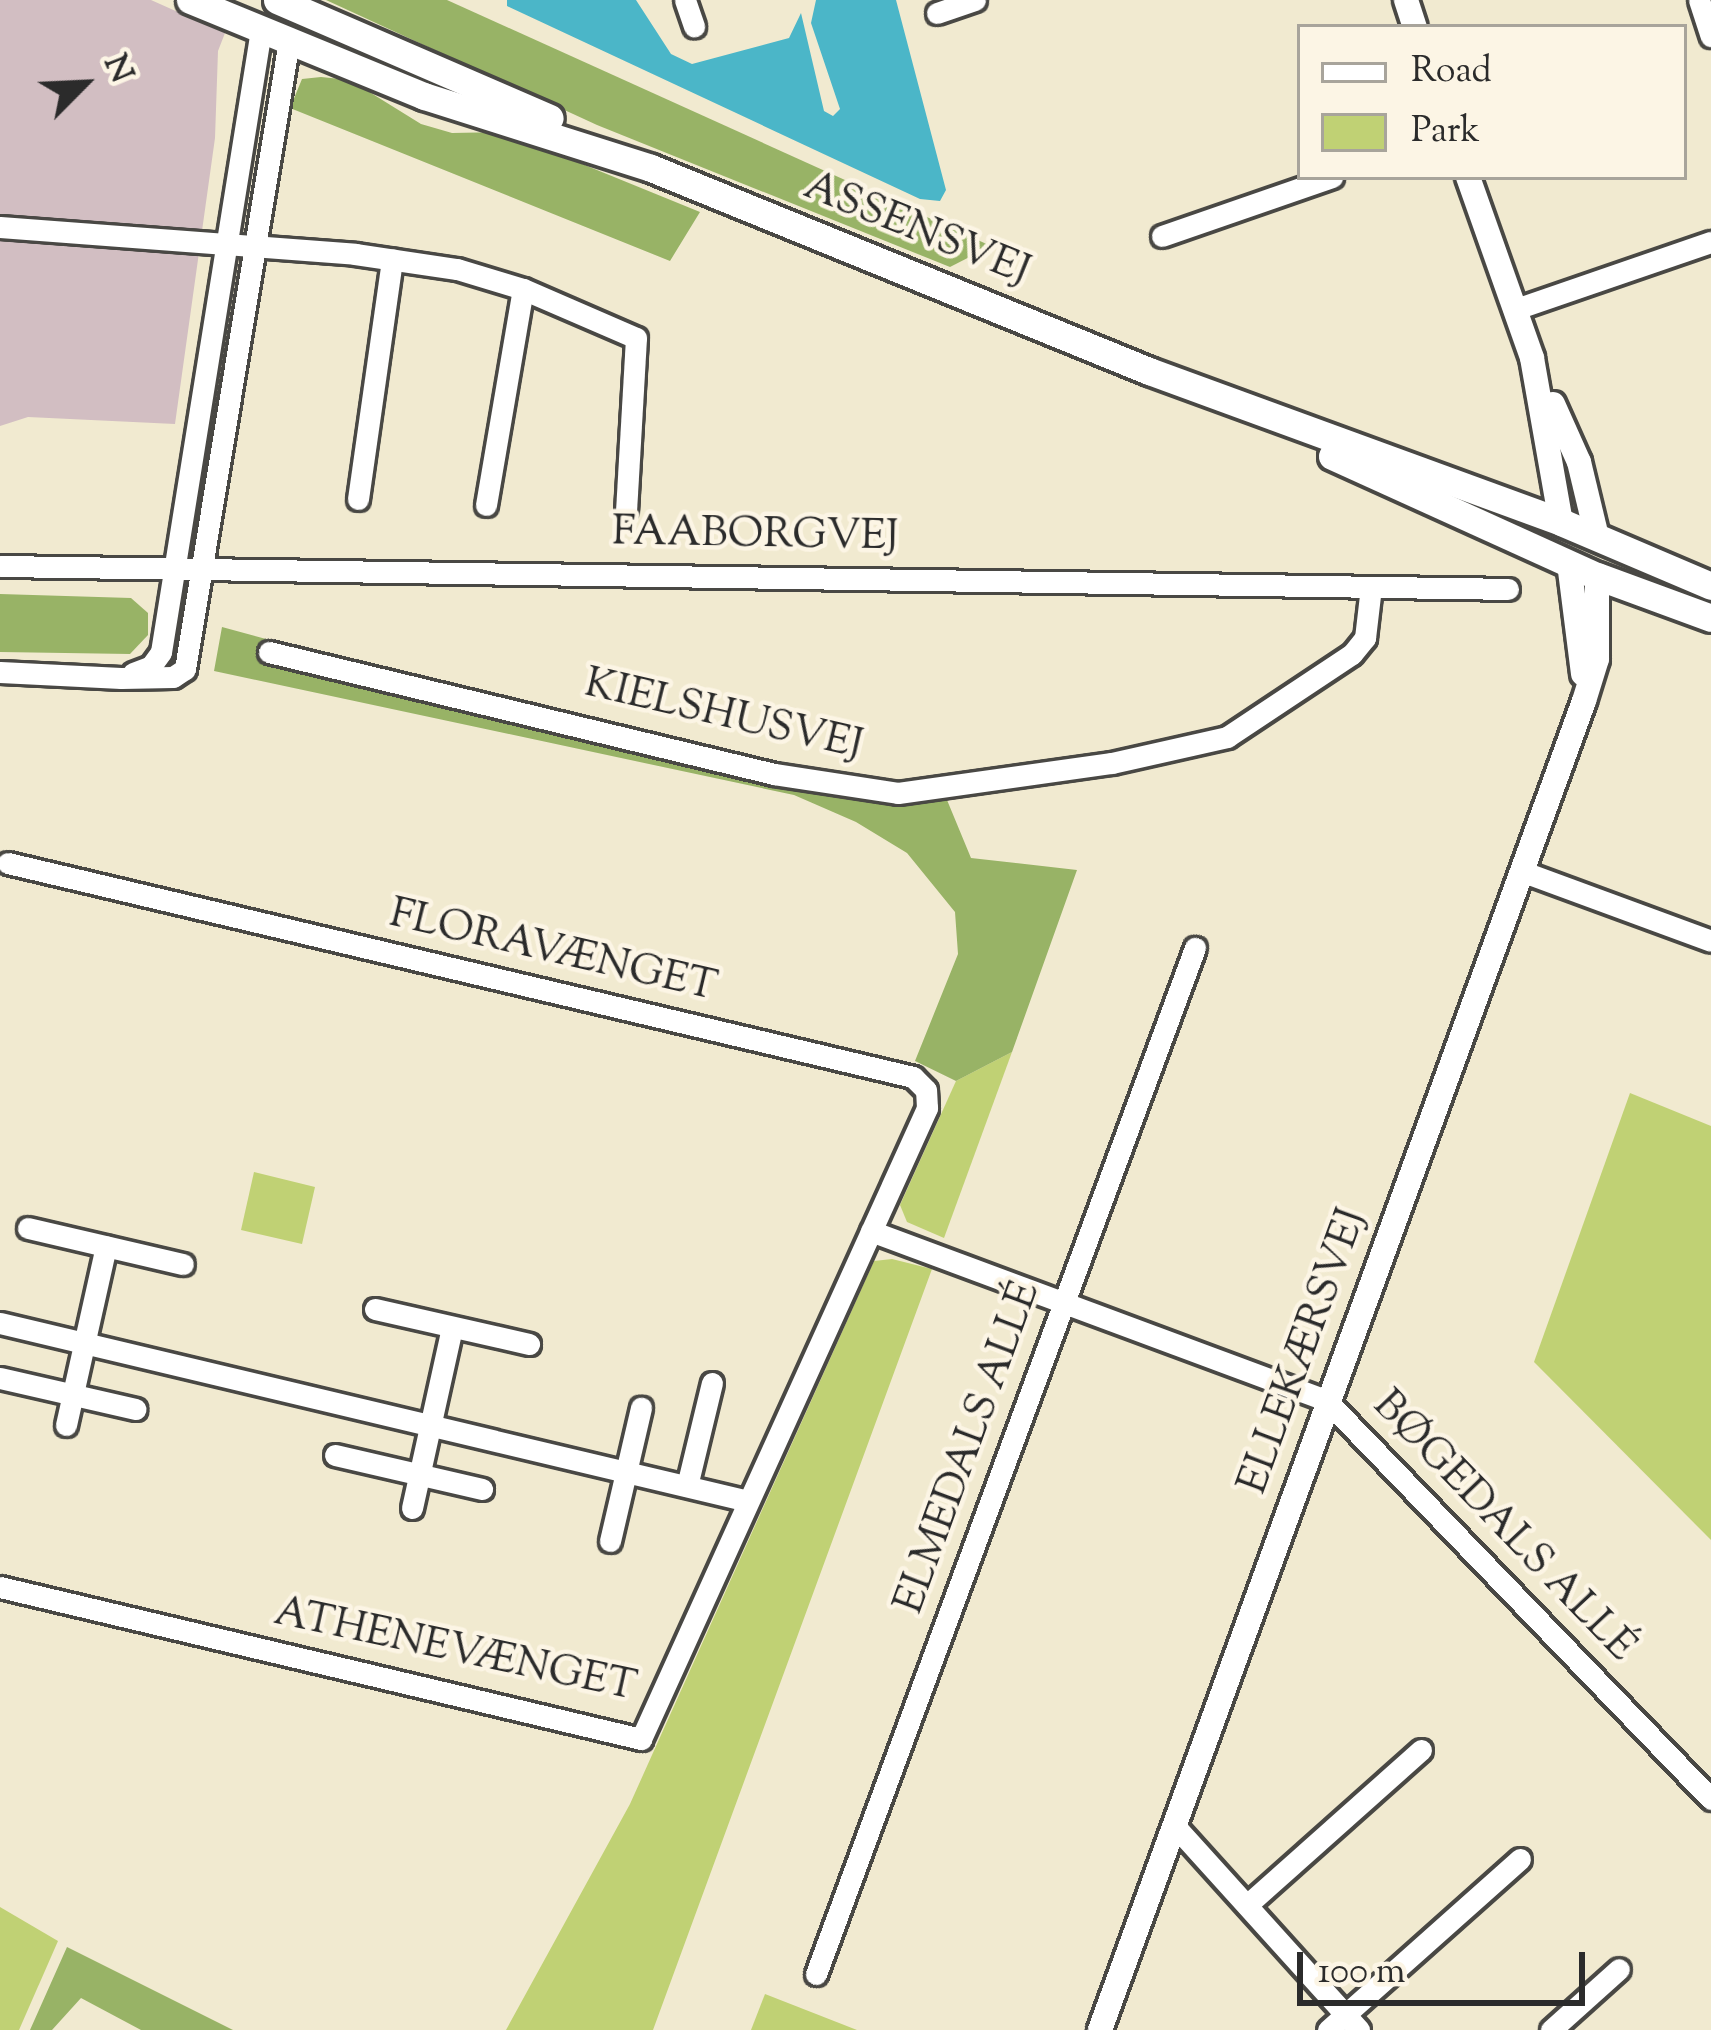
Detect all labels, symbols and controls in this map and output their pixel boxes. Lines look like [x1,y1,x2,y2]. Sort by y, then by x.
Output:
north arrow [24,24,144,144]
legend [1297,24,1687,180]
text: Road [1411,46,1492,98]
text: N [90,48,144,91]
text: Park [1411,106,1480,158]
street label: ASSENSVEJ [796,162,1036,298]
street label: FAABORGVEJ [612,508,898,564]
street label: KIELSHUSVEJ [579,660,867,772]
street label: FLORAVÆNGET [384,890,722,1014]
street label: ELLEKÆRSVEJ [1229,1203,1379,1501]
street label: ELMEDALS ALLÉ [886,1275,1052,1621]
street label: BØGEDALS ALLÉ [1361,1381,1645,1673]
street label: ATHENEVÆNGET [269,1588,641,1714]
scale bar [1303,1928,1591,2002]
text: 100 m [1318,1947,1405,1999]

